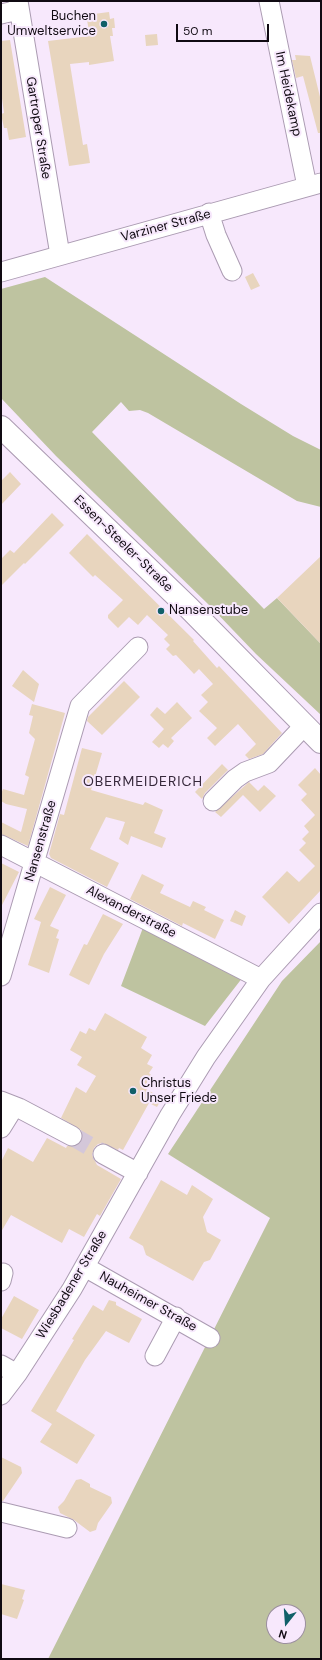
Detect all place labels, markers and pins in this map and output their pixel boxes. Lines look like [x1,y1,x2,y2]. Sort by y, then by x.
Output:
place label: Buchen Umweltservice [7,9,96,40]
marker: Buchen Umweltservice [99,19,109,29]
place label: Nansenstube [169,603,248,619]
marker: Nansenstube [156,606,166,616]
place label: Christus Unser Friede [141,1076,217,1107]
marker: Christus Unser Friede [128,1086,138,1096]

